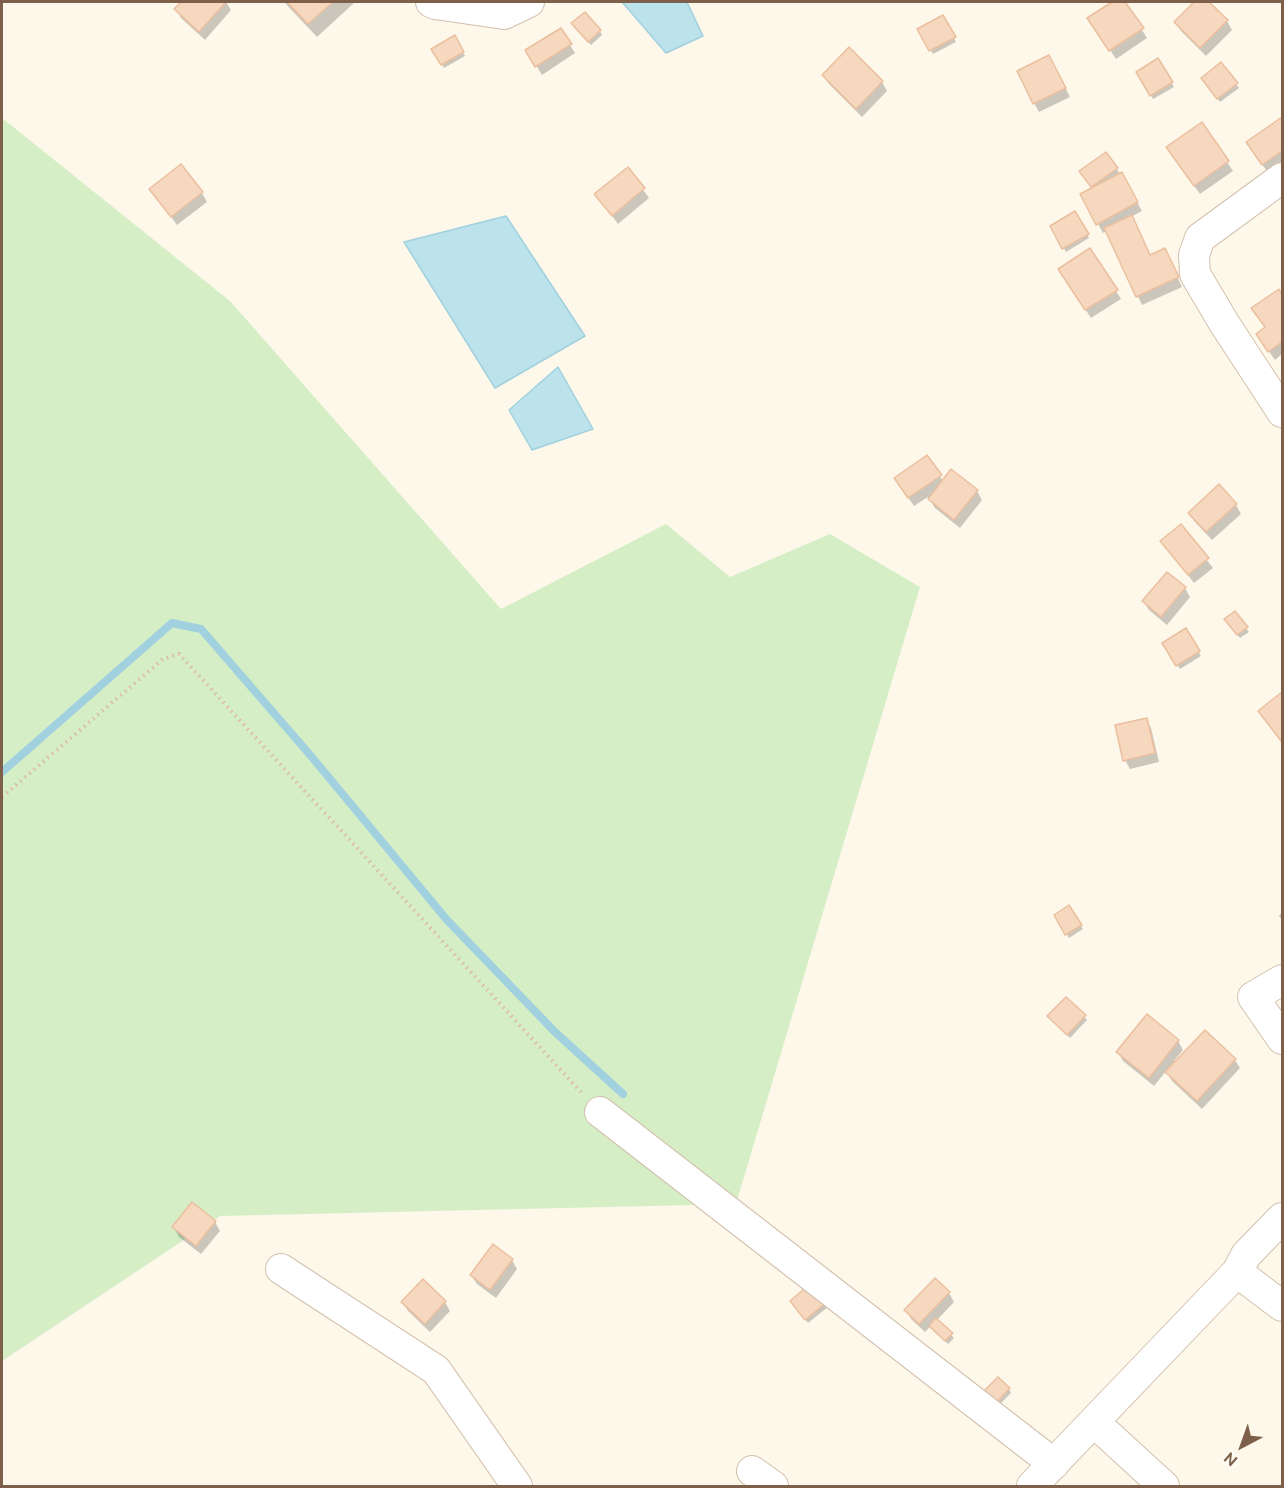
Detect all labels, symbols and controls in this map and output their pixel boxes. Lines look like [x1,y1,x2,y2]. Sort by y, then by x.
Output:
north arrow [1212,1416,1272,1476]
text: N [1220,1449,1241,1470]

